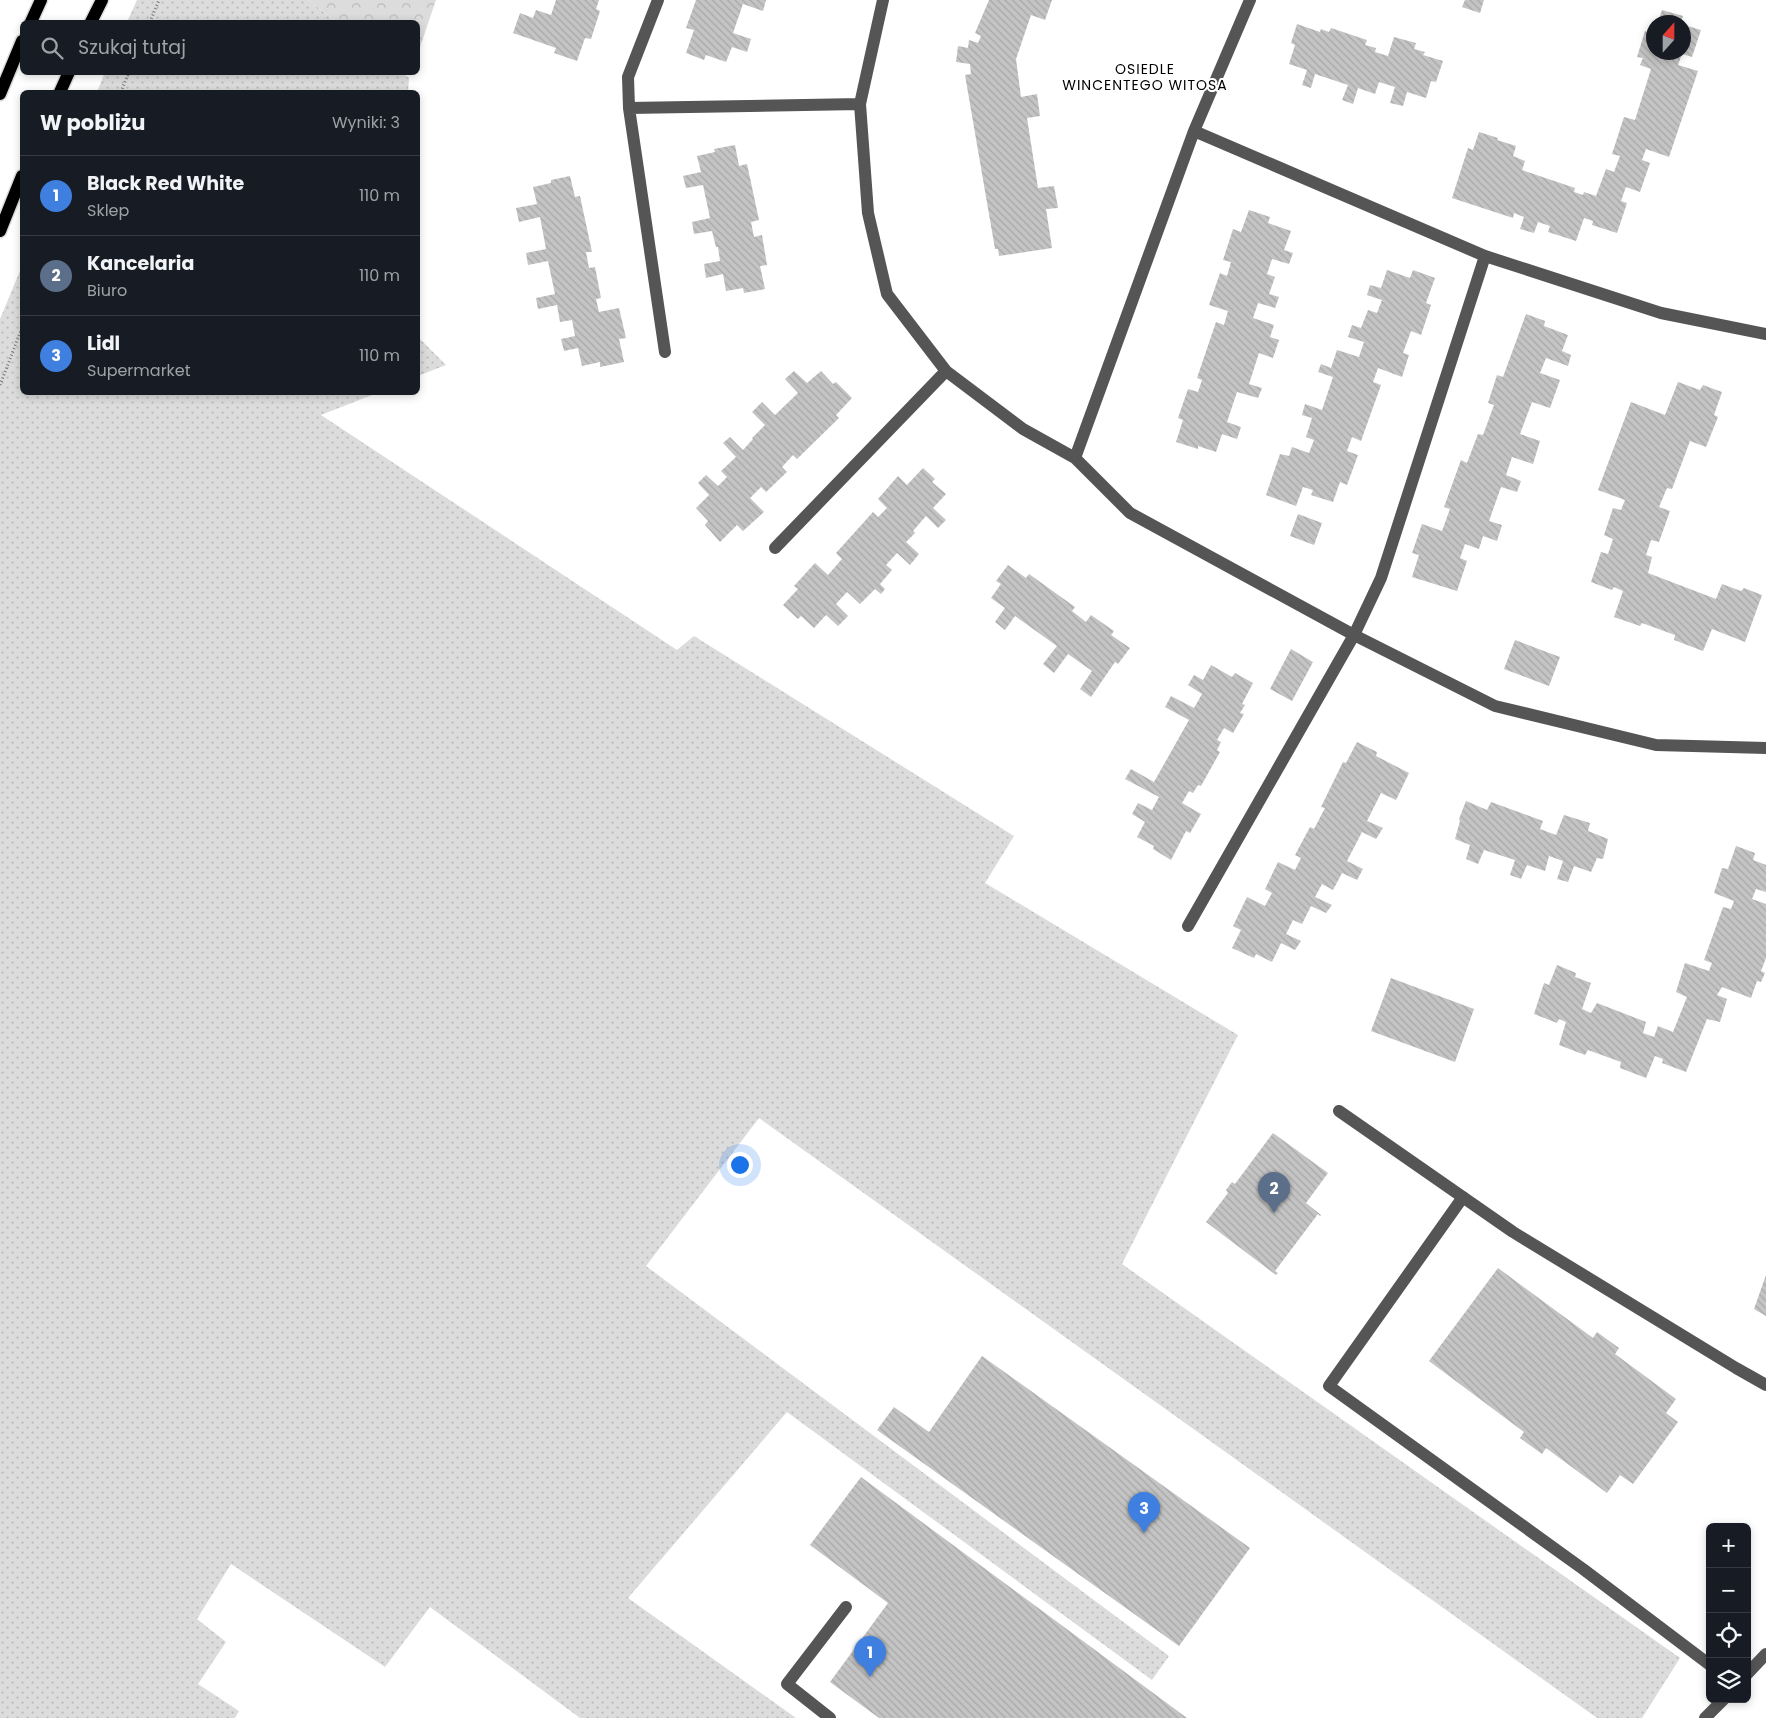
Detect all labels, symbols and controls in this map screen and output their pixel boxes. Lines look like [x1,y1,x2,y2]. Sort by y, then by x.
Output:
north arrow [1646,15,1691,60]
search box [20,20,420,75]
icon: search [38,34,66,62]
text: Szukaj tutaj [78,34,186,61]
district label: OSIEDLE WINCENTEGO WITOSA [1062,59,1228,95]
text: W pobliżu [40,108,145,137]
text: Wyniki: 3 [332,111,400,134]
text: Black Red White [87,170,244,197]
text: 1 [53,184,59,207]
text: 110 m [359,184,400,207]
text: Sklep [87,199,129,222]
text: Kancelaria [87,250,194,277]
text: 2 [51,264,61,287]
text: 110 m [359,264,400,287]
text: Biuro [87,279,127,302]
text: Lidl [87,330,120,357]
text: 3 [51,344,61,367]
text: 110 m [359,344,400,367]
text: Supermarket [87,359,191,382]
your location [727,1152,753,1178]
pin: 2 [1258,1172,1290,1213]
pin: 3 [1128,1492,1160,1533]
map controls [1706,1523,1751,1703]
button: + [1706,1523,1751,1568]
button: − [1706,1568,1751,1613]
button: locate [1706,1613,1751,1658]
pin: 1 [854,1636,886,1677]
button: layers [1706,1658,1751,1703]

